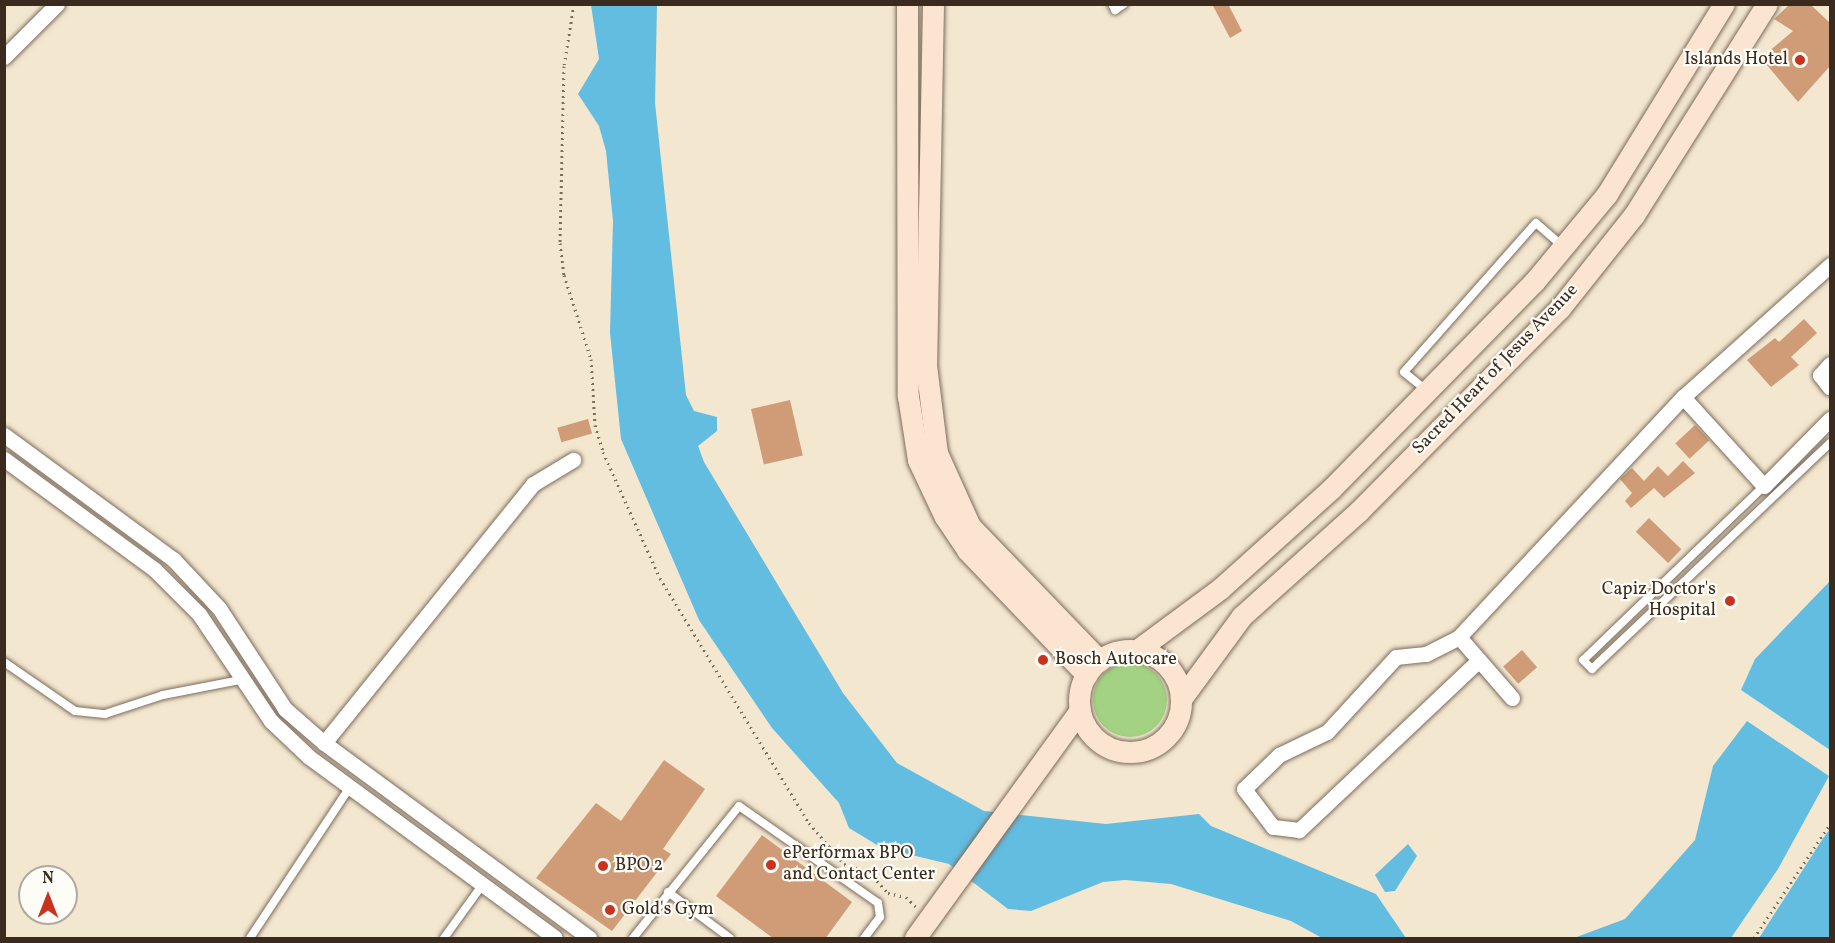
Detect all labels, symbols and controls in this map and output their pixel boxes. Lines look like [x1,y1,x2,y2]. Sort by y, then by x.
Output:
place label: Islands Hotel [1684,49,1788,71]
marker: Islands Hotel [1793,53,1807,67]
street label: Sacred Heart of Jesus Avenue [1409,281,1583,459]
place label: Capiz Doctor's Hospital [1602,580,1716,622]
marker: Capiz Doctor's Hospital [1721,592,1739,610]
place label: Bosch Autocare [1055,649,1177,671]
marker: Bosch Autocare [1036,653,1050,667]
place label: ePerformax BPO and Contact Center [783,844,935,886]
place label: BPO 2 [615,855,663,877]
marker: ePerformax BPO and Contact Center [764,858,778,872]
marker: BPO 2 [596,859,610,873]
north arrow [18,865,78,925]
text: N [42,868,54,890]
place label: Gold's Gym [622,899,714,921]
marker: Gold's Gym [603,903,617,917]

